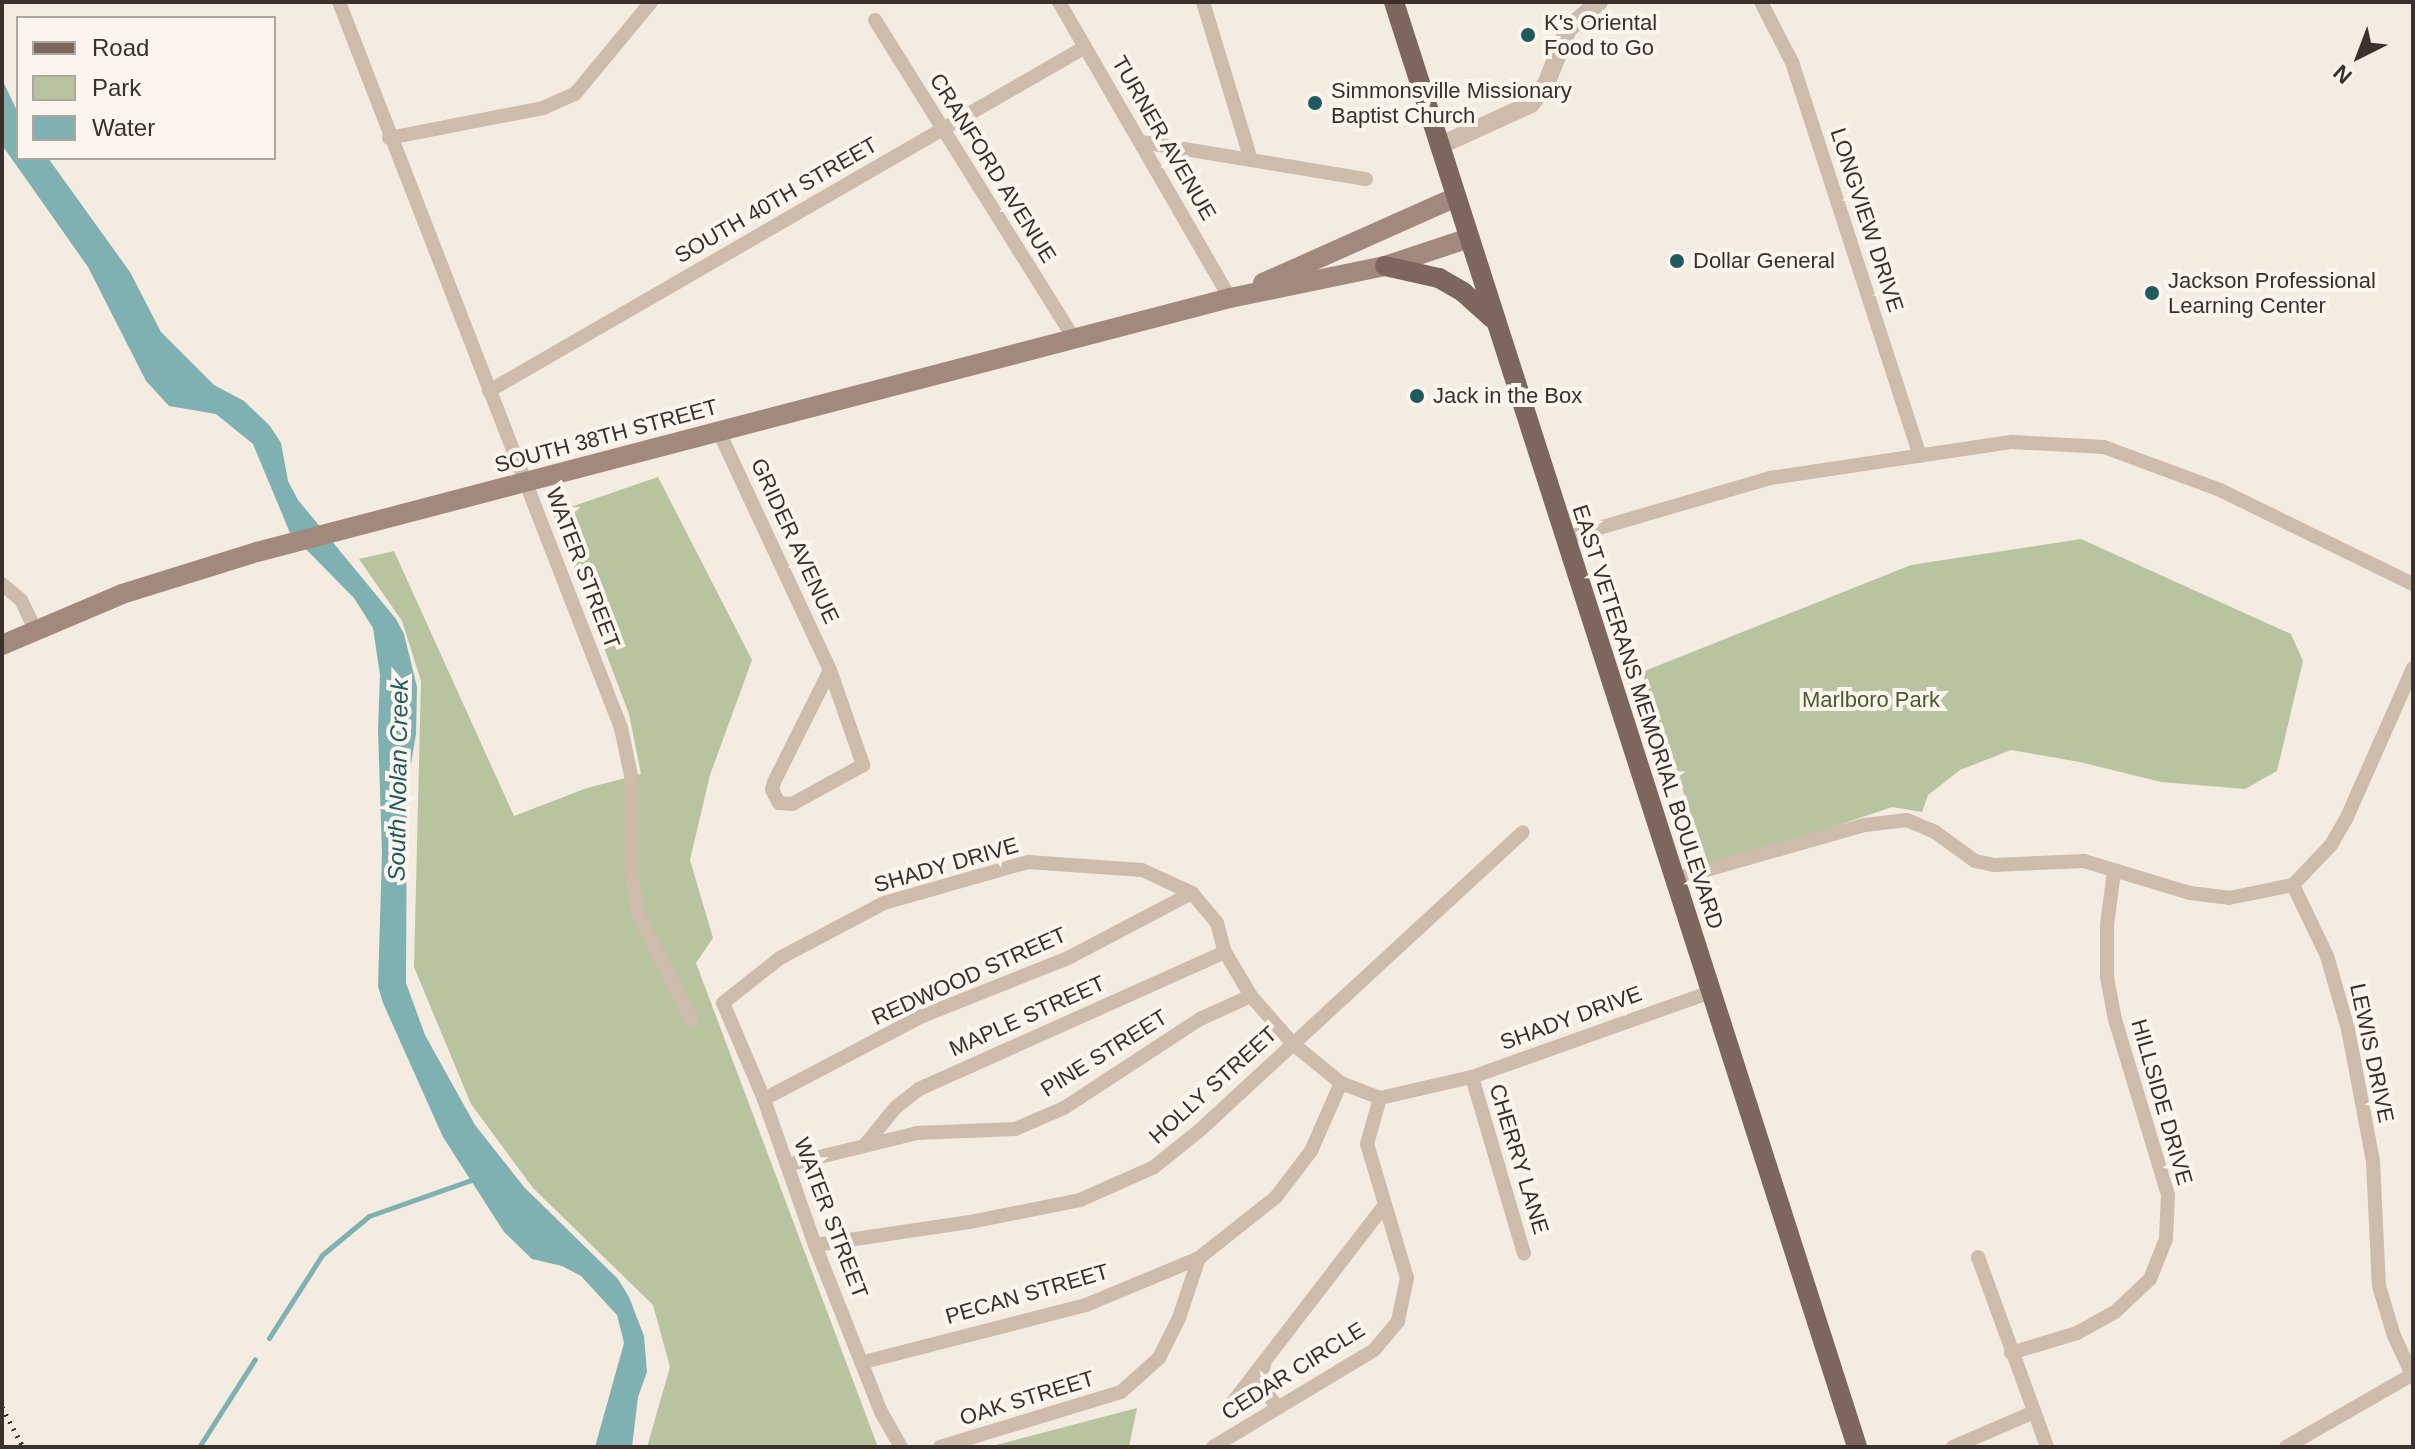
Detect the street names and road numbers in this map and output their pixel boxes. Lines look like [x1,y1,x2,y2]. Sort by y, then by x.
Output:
street label: TURNER AVENUE [1106,51,1222,225]
street label: CRANFORD AVENUE [924,68,1062,268]
street label: LONGVIEW DRIVE [1825,125,1909,315]
street label: SOUTH 40TH STREET [670,131,882,269]
street label: SOUTH 38TH STREET [492,394,720,478]
street label: GRIDER AVENUE [745,454,845,628]
street label: WATER STREET [540,484,626,652]
street label: EAST VETERANS MEMORIAL BOULEVARD [1567,501,1729,933]
street label: SHADY DRIVE [871,832,1021,898]
street label: REDWOOD STREET [868,921,1070,1031]
street label: MAPLE STREET [945,970,1109,1062]
street label: SHADY DRIVE [1496,980,1646,1056]
street label: LEWIS DRIVE [2344,981,2400,1125]
street label: PINE STREET [1036,1004,1172,1102]
street label: HILLSIDE DRIVE [2126,1016,2198,1188]
street label: HOLLY STREET [1143,1021,1283,1149]
street label: CHERRY LANE [1484,1081,1554,1237]
street label: WATER STREET [788,1134,874,1302]
street label: PECAN STREET [942,1258,1112,1330]
street label: CEDAR CIRCLE [1217,1316,1369,1426]
street label: OAK STREET [957,1365,1097,1431]

